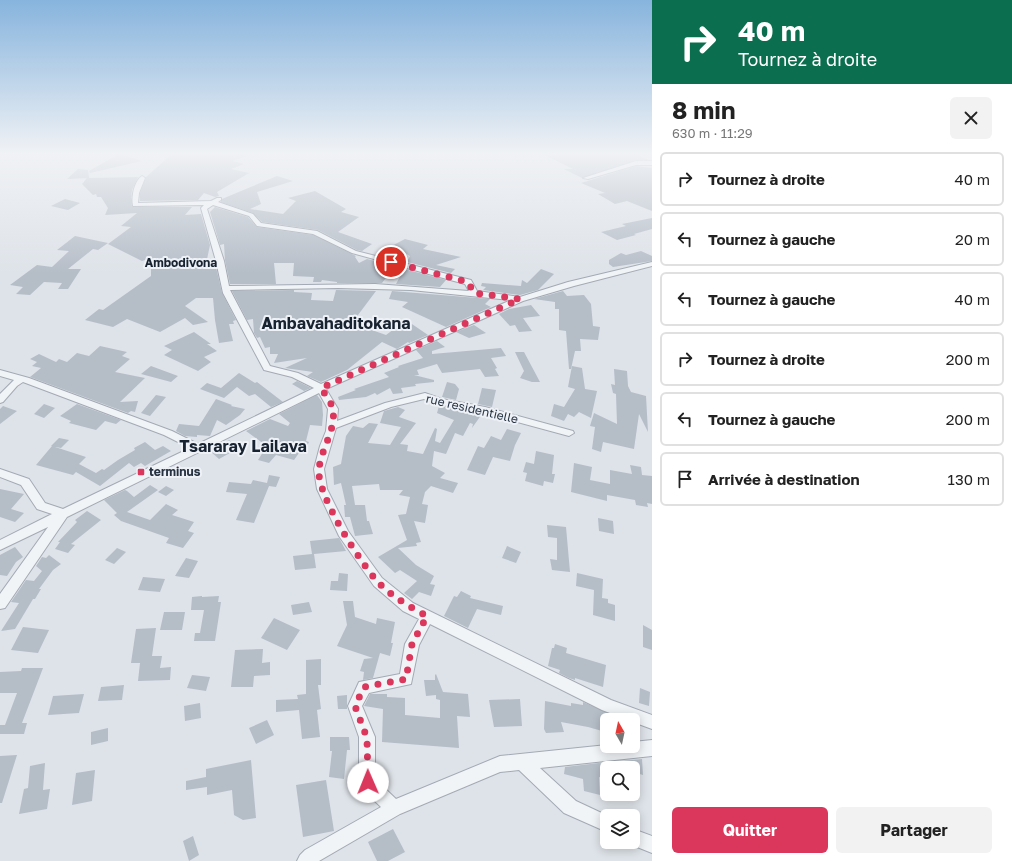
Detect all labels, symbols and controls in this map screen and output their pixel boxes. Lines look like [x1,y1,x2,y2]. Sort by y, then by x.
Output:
text: 40 m [738,14,805,47]
icon: right [672,16,724,68]
text: Tournez à droite [738,48,877,70]
text: 8 min [672,95,735,124]
button: close [950,97,992,139]
text: 630 m · 11:29 [672,125,753,141]
icon: right [674,168,696,190]
text: Tournez à droite [708,170,825,188]
text: 40 m [955,170,990,188]
icon: left [674,228,696,250]
text: Tournez à gauche [708,230,835,248]
text: 20 m [955,230,990,248]
pin [374,245,408,279]
icon: arrive [380,251,402,273]
district label: Ambodivona [145,255,217,270]
icon: left [674,288,696,310]
text: Tournez à gauche [708,290,835,308]
text: 40 m [955,290,990,308]
district label: Ambavahaditokana [261,313,411,333]
icon: right [674,348,696,370]
text: Tournez à droite [708,350,825,368]
text: 200 m [946,350,990,368]
street label: rue residentielle [425,391,520,426]
icon: left [674,408,696,430]
text: Tournez à gauche [708,410,835,428]
text: 200 m [946,410,990,428]
district label: Tsararay Lailava [179,436,307,456]
place label: terminus [149,464,201,479]
marker: terminus [136,467,146,477]
icon: arrive [674,468,696,490]
text: Arrivée à destination [708,470,860,488]
text: 130 m [948,470,990,488]
north arrow [600,713,640,753]
map controls [600,713,640,849]
position arrow [347,761,389,803]
button: search [600,761,640,801]
button: Quitter [672,807,828,853]
button: Partager [836,807,992,853]
button: layers [600,809,640,849]

